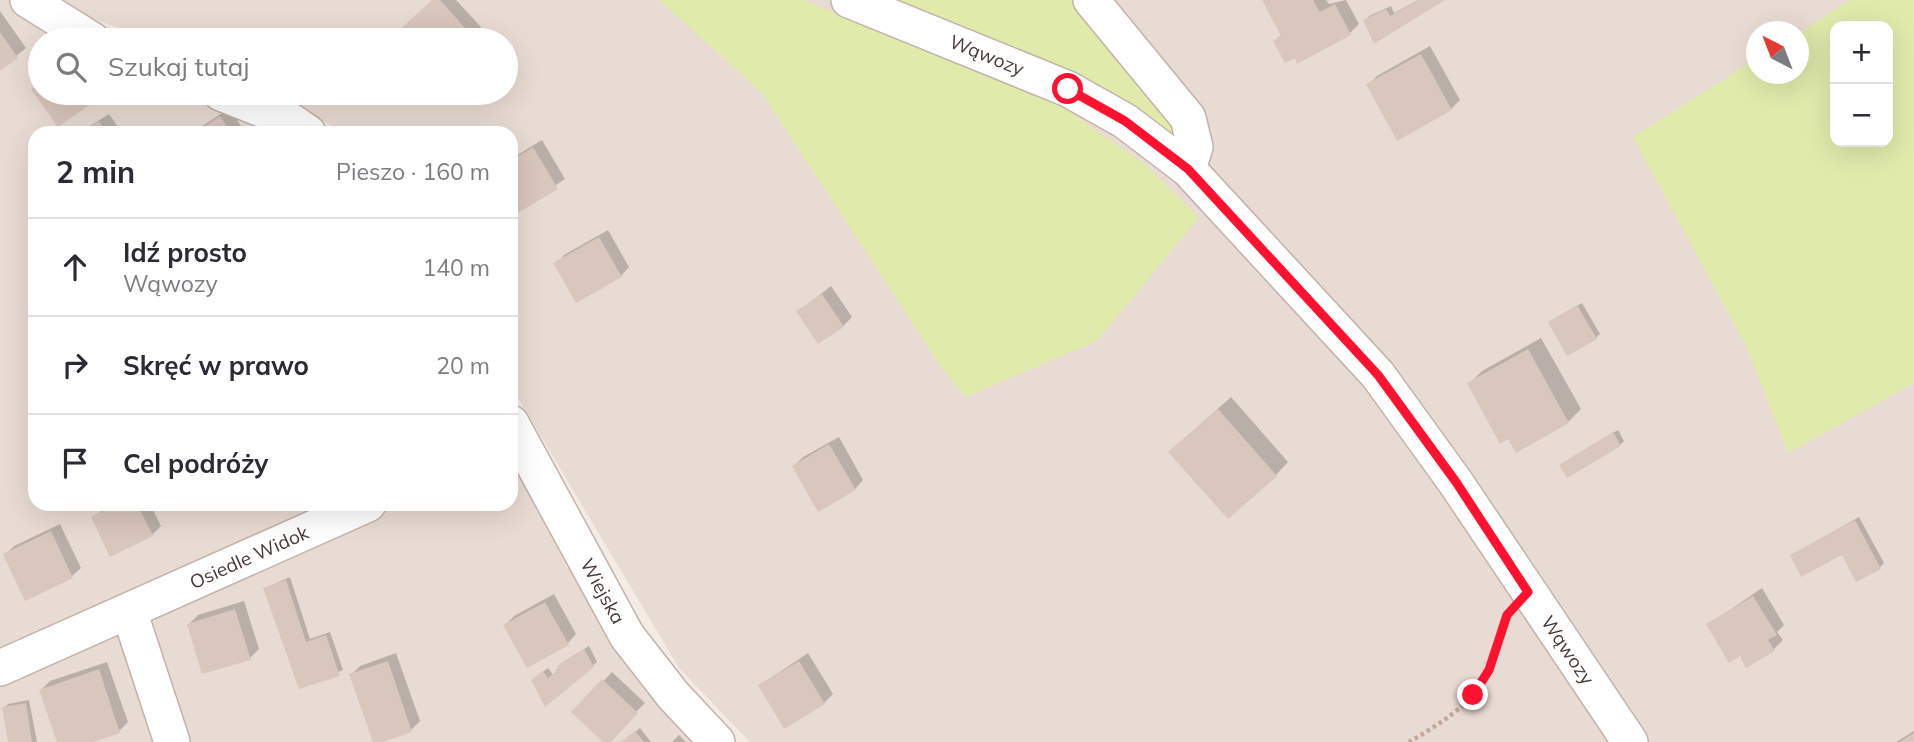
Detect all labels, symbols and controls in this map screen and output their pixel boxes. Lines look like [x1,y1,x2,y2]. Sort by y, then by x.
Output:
north arrow [1746,21,1809,84]
map controls [1830,21,1893,147]
button: + [1830,21,1893,84]
search box [28,28,518,105]
street label: Wąwozy [946,29,1028,81]
icon: search [52,48,90,86]
text: Szukaj tutaj [108,50,250,83]
route start [1052,73,1083,104]
button: − [1830,84,1893,147]
text: 2 min [56,153,135,191]
text: Pieszo · 160 m [336,157,490,186]
text: Idź prosto [123,236,247,269]
icon: ahead [56,248,94,286]
text: 140 m [422,253,490,282]
text: Wąwozy [123,269,218,298]
icon: right [56,346,94,384]
text: Skręć w prawo [123,349,309,382]
text: 20 m [436,351,490,380]
icon: arrive [56,444,94,482]
text: Cel podróży [123,447,268,480]
street label: Osiedle Widok [186,520,312,594]
street label: Wiejska [575,554,631,628]
street label: Wąwozy [1536,611,1600,689]
route end [1457,679,1488,710]

